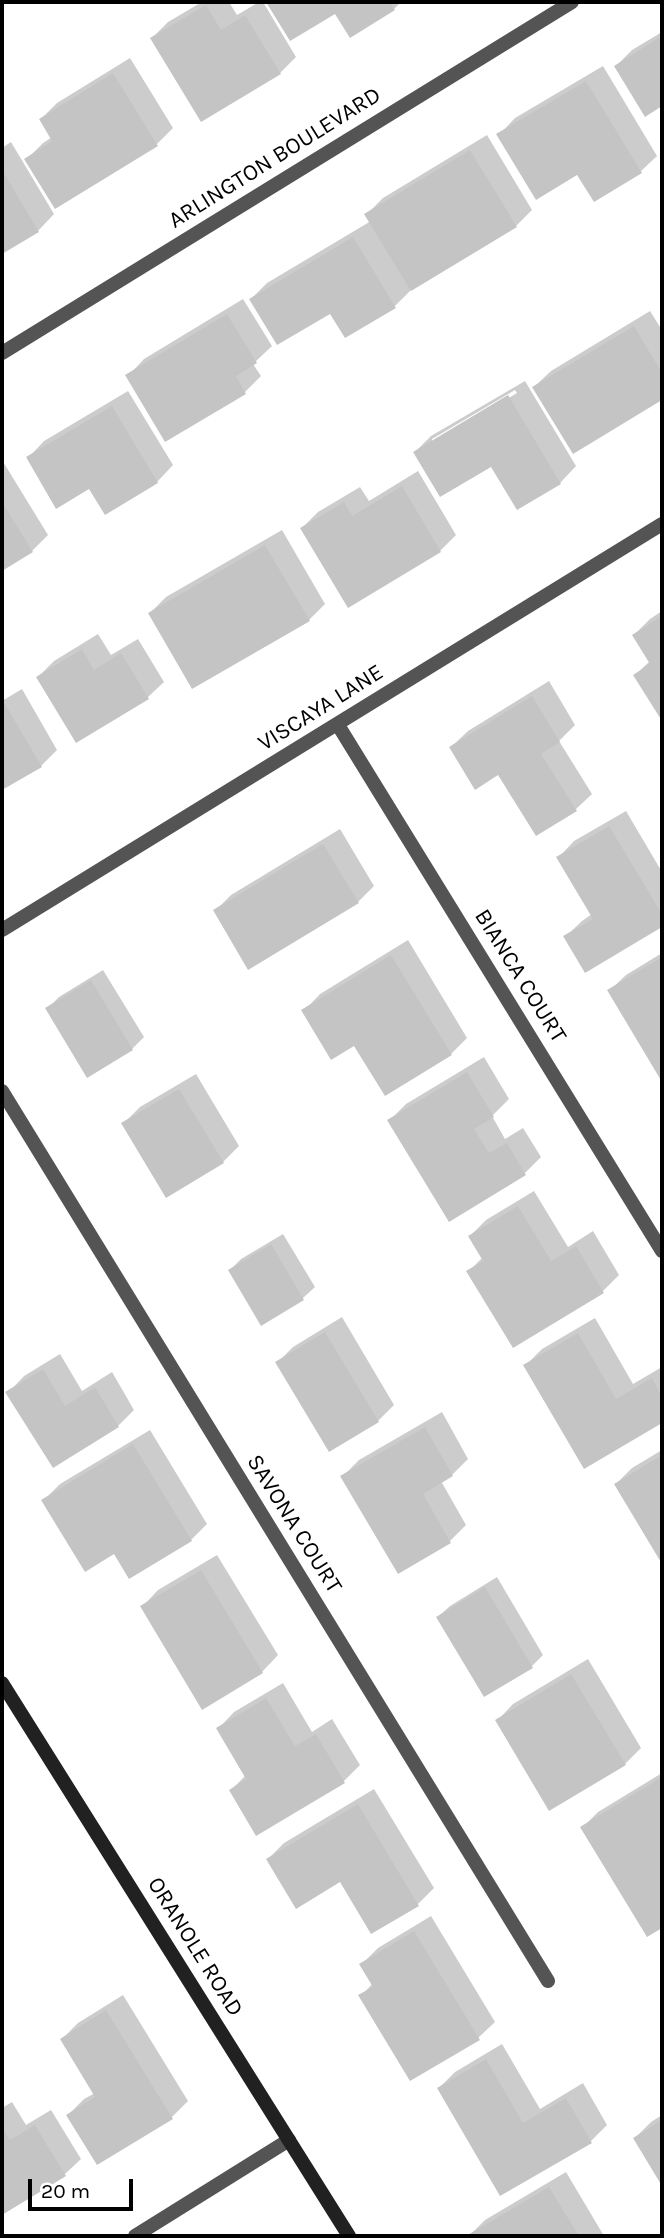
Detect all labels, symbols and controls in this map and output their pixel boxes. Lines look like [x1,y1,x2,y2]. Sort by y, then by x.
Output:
street label: ARLINGTON BOULEVARD [164,81,386,235]
street label: VISCAYA LANE [253,659,389,757]
street label: BIANCA COURT [468,904,572,1048]
street label: SAVONA COURT [240,1450,348,1598]
street label: ORANOLE ROAD [141,1872,249,2022]
scale bar [32,2164,136,2208]
text: 20 m [41,2179,90,2203]

